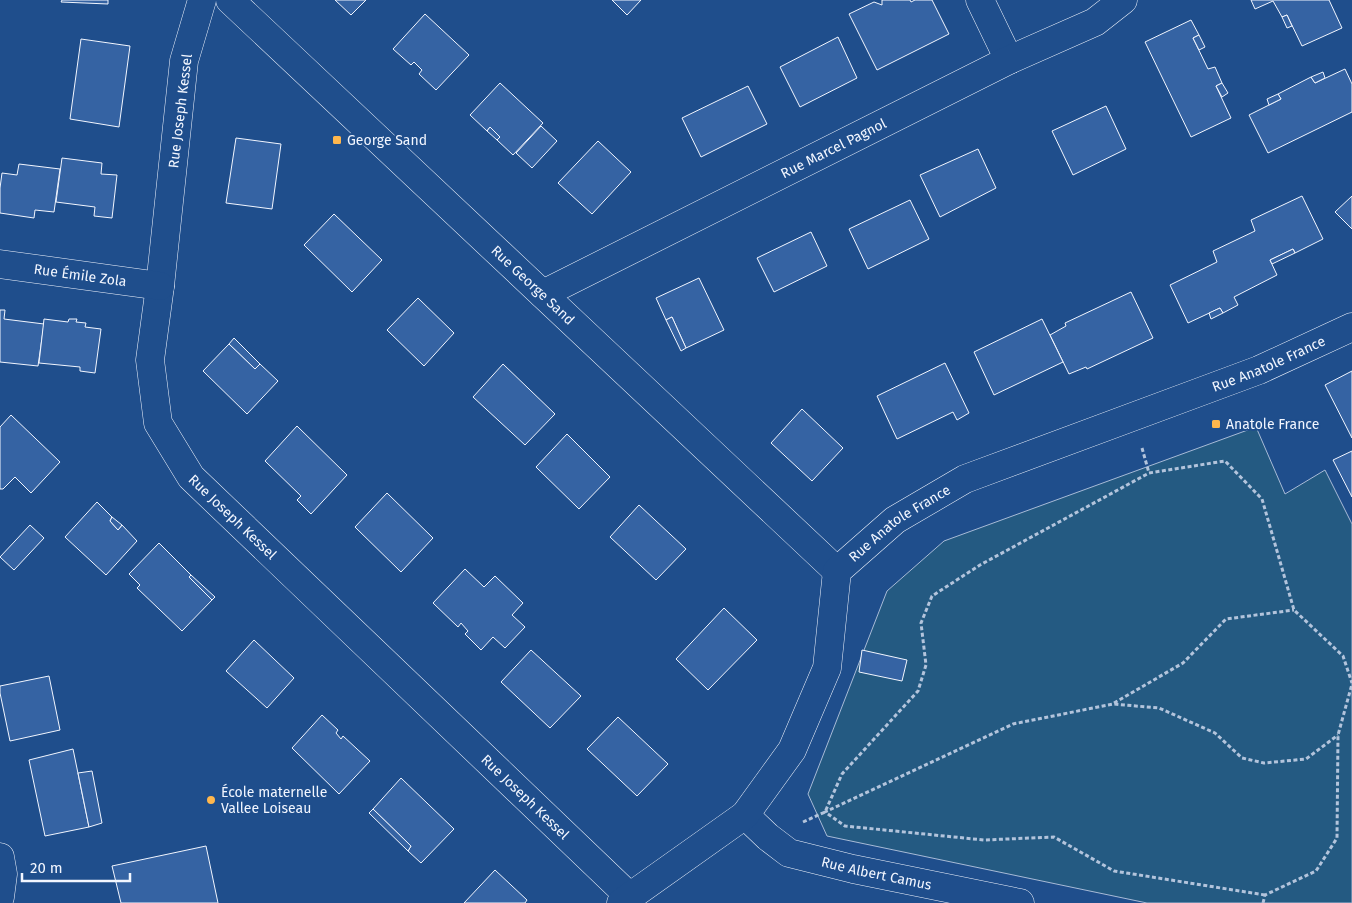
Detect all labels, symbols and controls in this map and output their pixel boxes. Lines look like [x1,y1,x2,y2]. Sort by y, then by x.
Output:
street label: Rue Joseph Kessel [165,53,196,169]
street label: Rue Marcel Pagnol [778,115,889,182]
place label: George Sand [347,132,427,149]
marker: George Sand [331,134,343,146]
street label: Rue George Sand [487,242,578,329]
street label: Rue Émile Zola [33,261,128,290]
street label: Rue Anatole France [1210,333,1328,396]
place label: Anatole France [1226,416,1319,433]
marker: Anatole France [1210,418,1222,430]
street label: Rue Joseph Kessel [185,471,280,563]
street label: Rue Anatole France [845,481,954,566]
street label: Rue Joseph Kessel [477,751,573,843]
place label: École maternelle Vallee Loiseau [221,783,327,817]
marker: École maternelle Vallee Loiseau [205,794,217,806]
scale bar [22,850,130,882]
street label: Rue Albert Camus [819,853,933,894]
text: 20 m [30,859,63,877]

